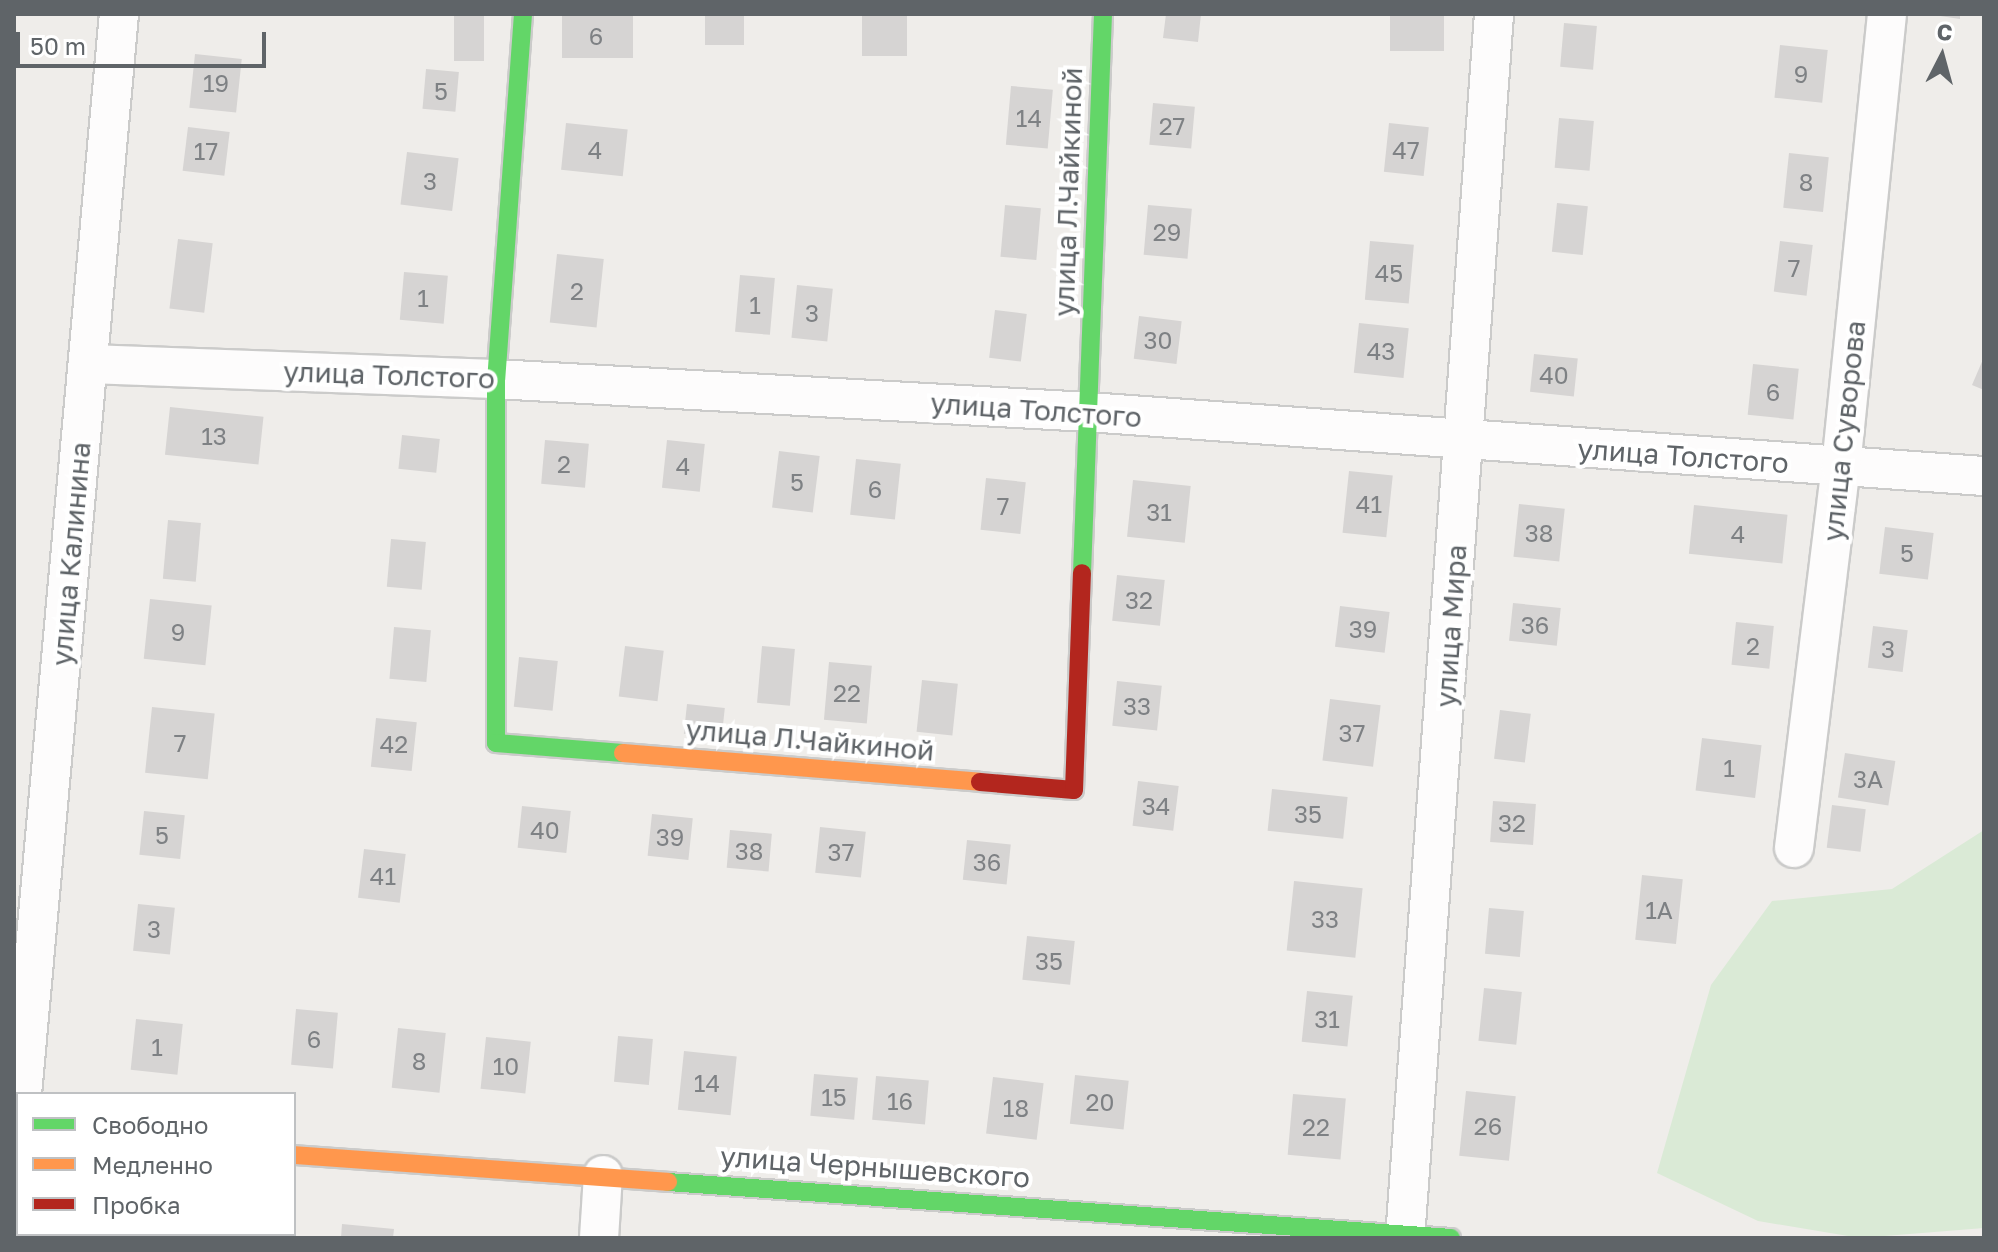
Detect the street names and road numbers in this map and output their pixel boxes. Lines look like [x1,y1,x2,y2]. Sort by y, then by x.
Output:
street label: улица Л.Чайкиной [1047,67,1089,317]
street label: улица Суворова [1816,319,1872,543]
street label: улица Толстого [283,355,495,395]
street label: улица Толстого [929,386,1143,434]
street label: улица Толстого [1576,432,1790,480]
street label: улица Калинина [44,441,98,667]
street label: улица Мира [1429,543,1473,709]
street label: улица Л.Чайкиной [684,712,936,768]
street label: улица Чернышевского [719,1139,1031,1195]

